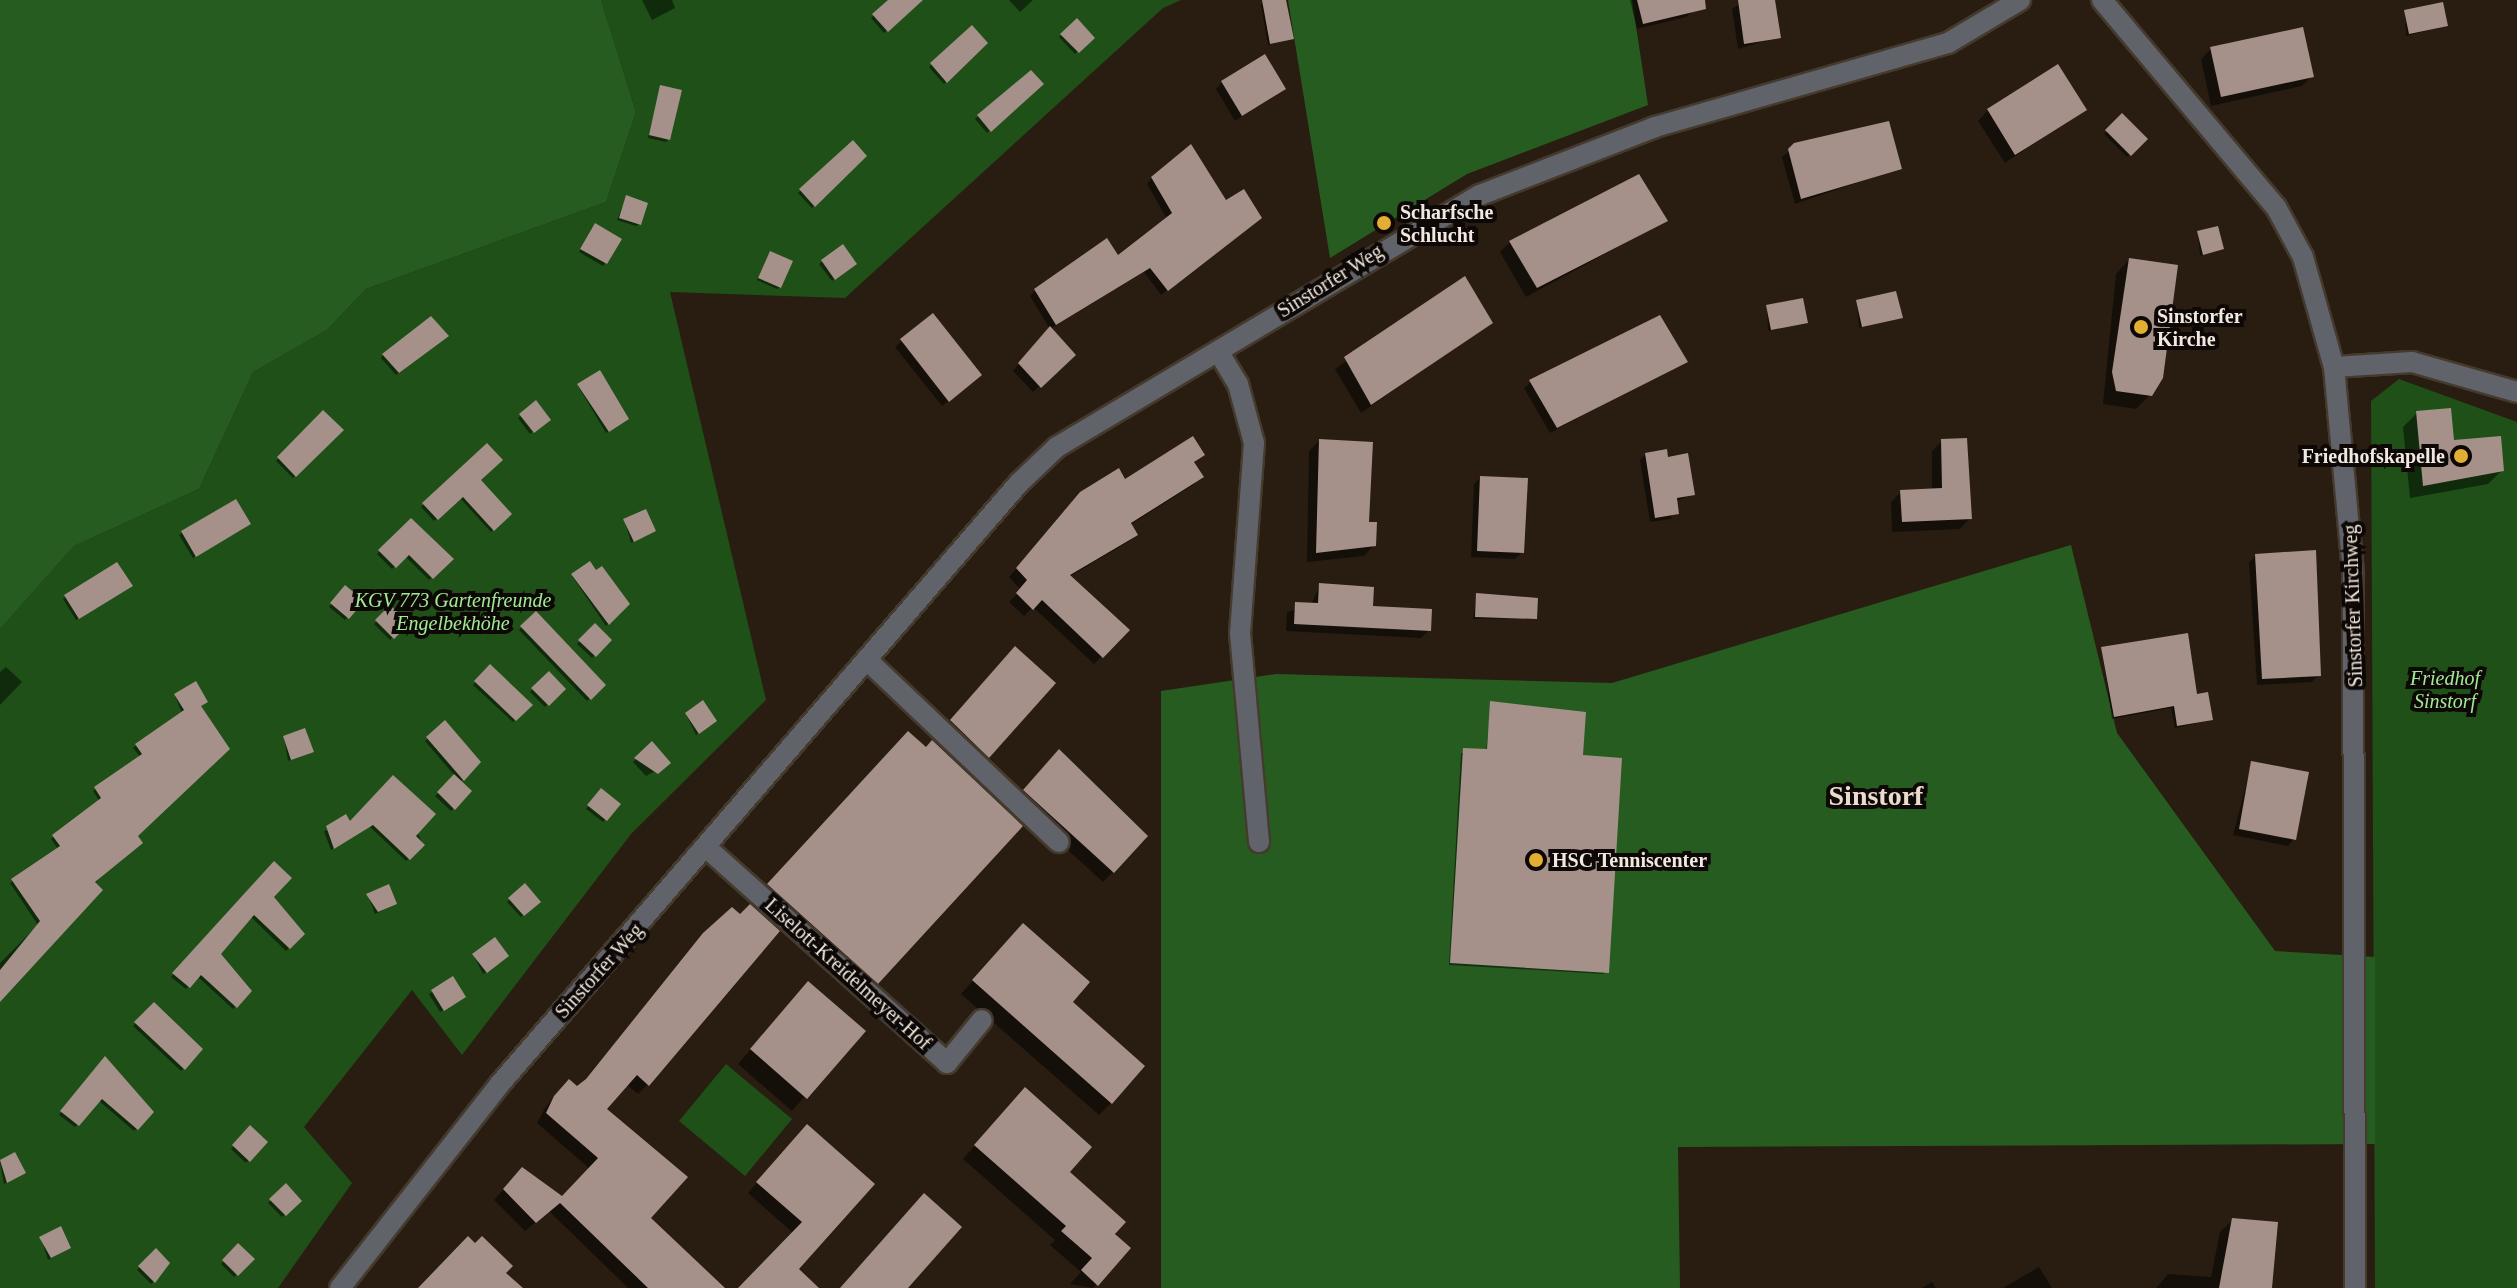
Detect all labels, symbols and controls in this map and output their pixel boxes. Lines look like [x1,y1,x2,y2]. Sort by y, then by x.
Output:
place label: Scharfsche Schlucht [1400,200,1493,247]
marker: Scharfsche Schlucht [1375,214,1393,232]
street label: Sinstorfer Weg [1273,239,1387,323]
place label: Sinstorfer Kirche [2157,304,2243,351]
marker: Sinstorfer Kirche [2132,318,2150,336]
place label: Friedhofskapelle [2302,444,2445,468]
marker: Friedhofskapelle [2452,447,2470,465]
street label: Sinstorfer Kirchweg [2338,524,2368,688]
park label: KGV 773 Gartenfreunde Engelbekhöhe [354,589,552,636]
park label: Friedhof Sinstorf [2410,666,2480,713]
district label: Sinstorf [1829,779,1923,813]
place label: HSC Tenniscenter [1552,848,1707,872]
marker: HSC Tenniscenter [1527,851,1545,869]
street label: Liselott-Kreidelmeyer-Hof [760,893,936,1055]
street label: Sinstorfer Weg [550,918,648,1024]

